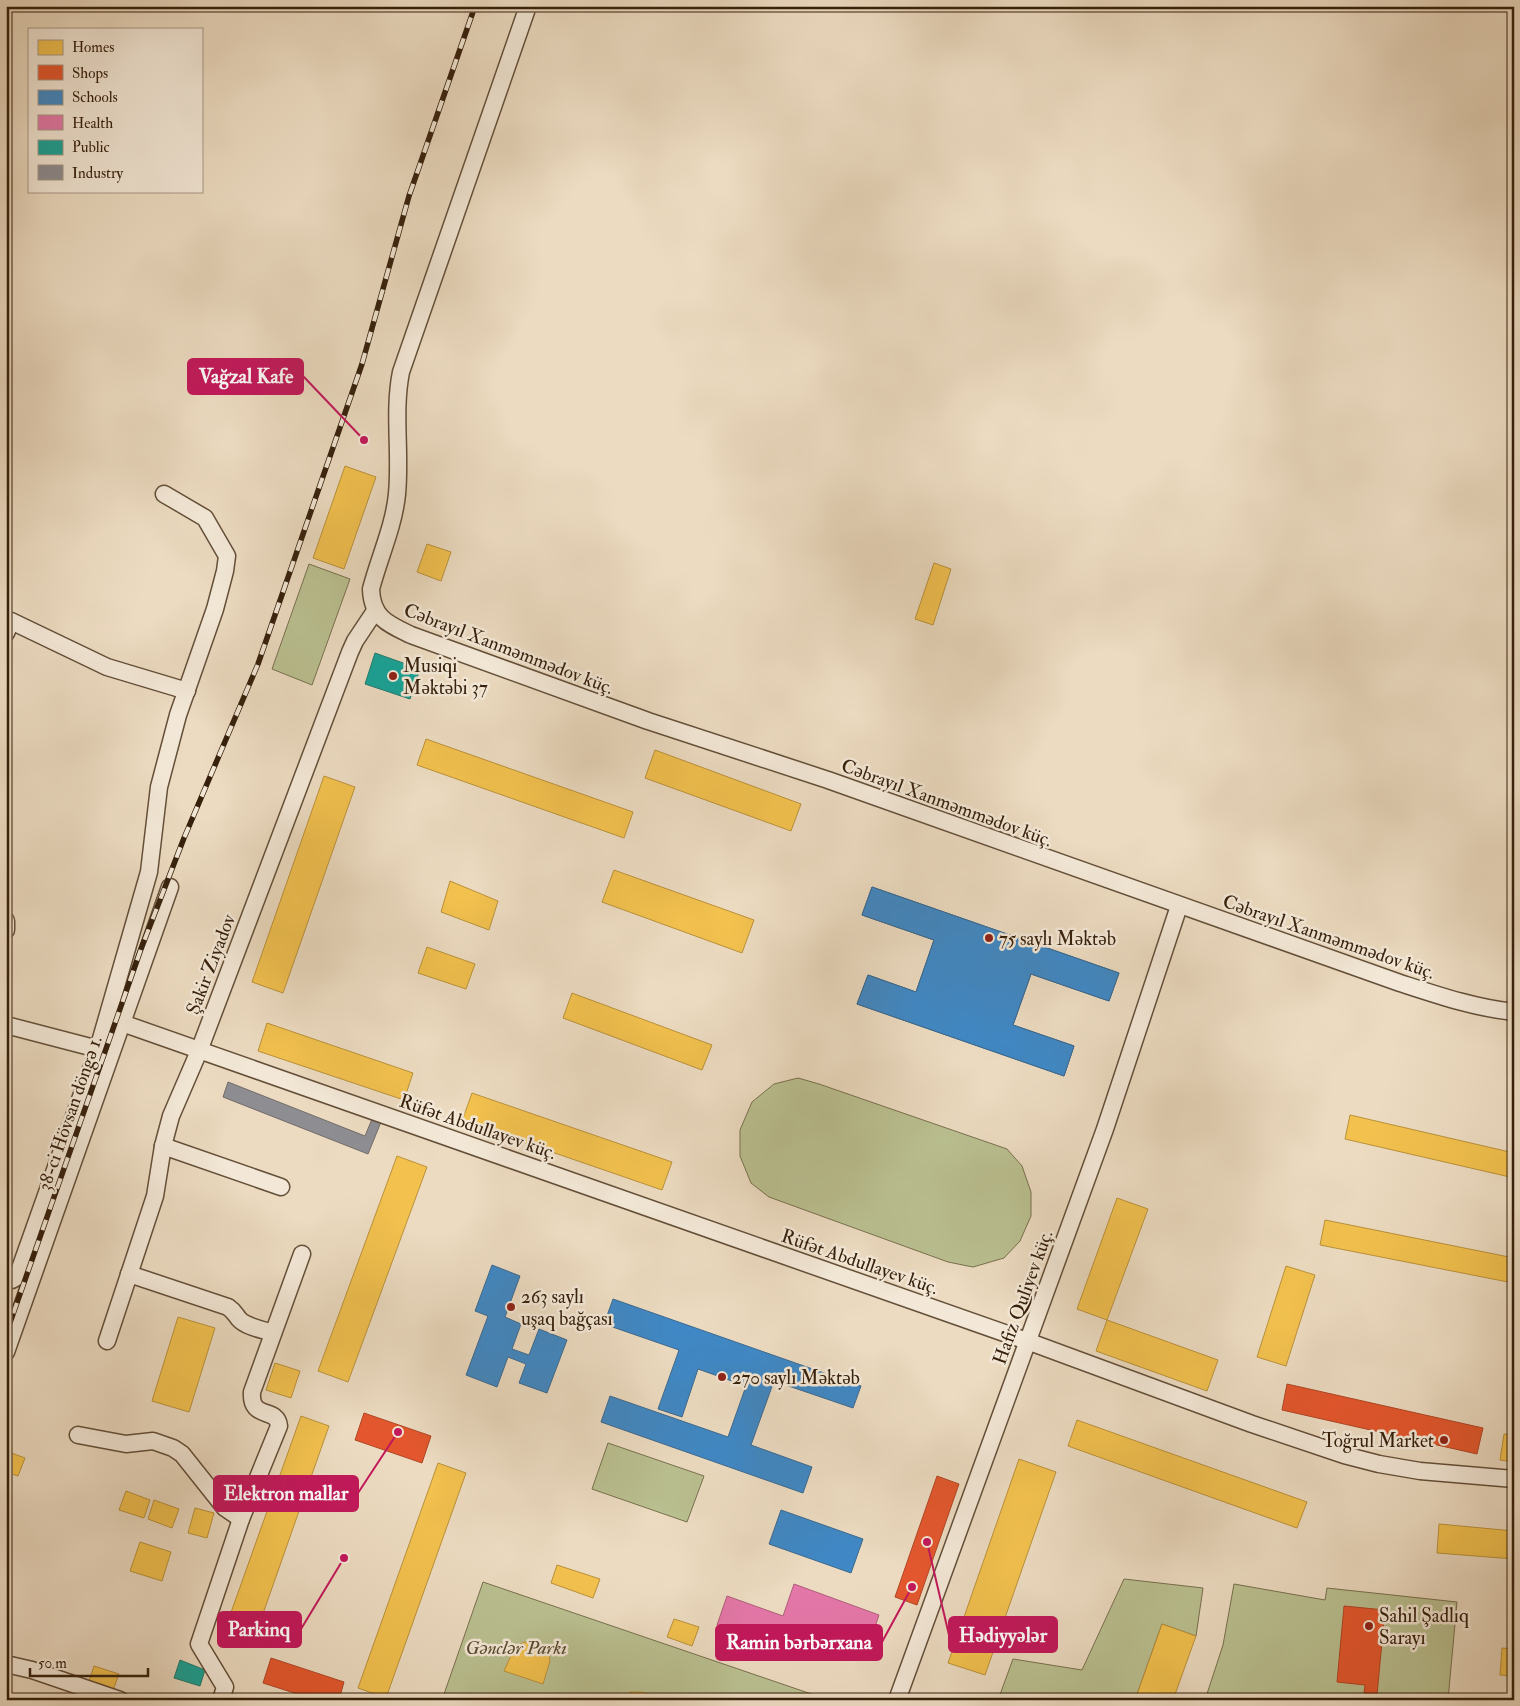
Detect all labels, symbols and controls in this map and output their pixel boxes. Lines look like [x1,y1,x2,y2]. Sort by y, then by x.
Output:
legend [28,28,202,192]
text: Homes [72,38,114,57]
text: Shops [72,64,108,84]
text: Schools [72,88,118,107]
text: Health [72,114,113,133]
text: Public [72,138,110,157]
text: Industry [72,164,123,183]
callout: Vağzal Kafe [188,359,303,394]
text: Vağzal Kafe [198,364,294,390]
street label: Cəbrayıl Xanməmmədov küç. [400,598,617,700]
place label: Musiqi Məktəbi 37 [403,654,488,700]
marker: Musiqi Məktəbi 37 [387,670,399,682]
street label: Cəbrayıl Xanməmmədov küç. [838,754,1055,852]
street label: Cəbrayıl Xanməmmədov küç. [1219,889,1438,985]
street label: Şakir Ziyadov [181,910,241,1018]
place label: 75 saylı Məktəb [999,927,1116,951]
marker: 75 saylı Məktəb [983,932,995,944]
street label: 38-ci Hövsan döngə 1. [32,1033,108,1194]
street label: Rüfət Abdullayev küç. [396,1089,559,1165]
street label: Rüfət Abdullayev küç. [778,1224,941,1300]
street label: Hafiz Quliyev küç. [988,1227,1058,1368]
place label: 263 saylı uşaq bağçası [521,1285,613,1331]
marker: 263 saylı uşaq bağçası [505,1301,517,1313]
place label: 270 saylı Məktəb [732,1366,860,1390]
marker: 270 saylı Məktəb [716,1371,728,1383]
place label: Toğrul Market [1322,1429,1434,1453]
marker: Toğrul Market [1438,1434,1450,1446]
callout: Elektron mallar [214,1476,358,1511]
text: Elektron mallar [224,1481,349,1506]
place label: Sahil Şadlıq Sarayı [1379,1604,1469,1650]
callout: Parkinq [218,1612,301,1647]
text: Parkinq [228,1617,291,1643]
callout: Hədiyyələr [949,1617,1057,1652]
marker: Sahil Şadlıq Sarayı [1363,1620,1375,1632]
text: Hədiyyələr [959,1623,1048,1649]
callout: Ramin bərbərxana [716,1625,882,1660]
text: Ramin bərbərxana [726,1630,873,1655]
park label: Gənclər Parkı [465,1636,567,1660]
scale bar [30,1646,148,1678]
text: 50 m [38,1654,67,1673]

